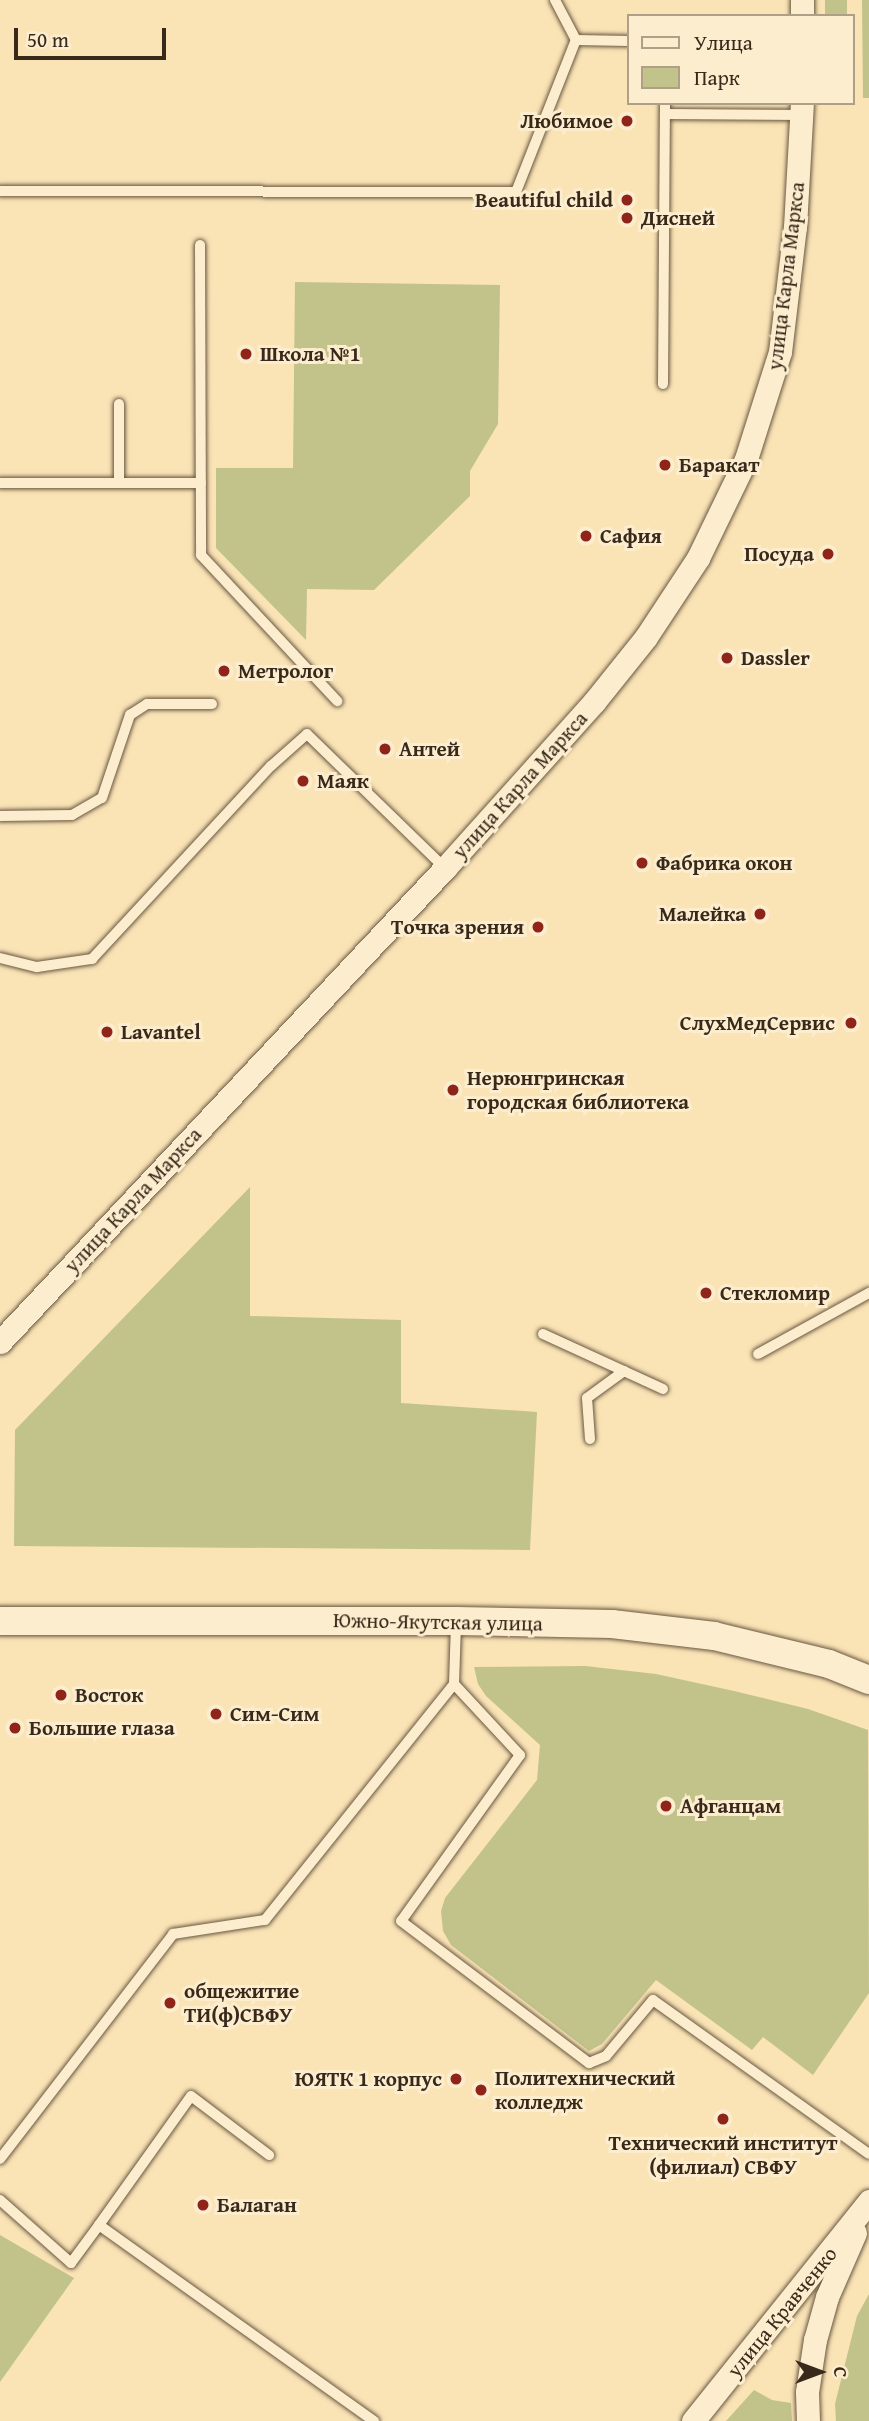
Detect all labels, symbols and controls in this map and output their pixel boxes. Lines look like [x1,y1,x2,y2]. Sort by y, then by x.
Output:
scale bar [18,14,170,58]
legend [628,14,855,105]
text: 50 m [27,24,69,55]
text: Улица [694,27,753,58]
text: Парк [694,62,740,93]
place label: Любимое [520,108,613,134]
marker: Любимое [619,113,635,129]
street label: улица Карла Маркса [762,180,810,372]
place label: Beautiful child [475,187,613,213]
marker: Beautiful child [619,192,635,208]
place label: Дисней [641,205,715,231]
marker: Дисней [619,210,635,226]
place label: Школа №1 [260,341,361,367]
marker: Школа №1 [238,346,254,362]
place label: Баракат [679,452,760,478]
marker: Баракат [657,457,673,473]
place label: Сафия [600,523,662,549]
marker: Сафия [578,528,594,544]
place label: Посуда [744,541,814,567]
marker: Посуда [820,546,836,562]
place label: Dassler [741,645,810,671]
marker: Dassler [719,650,735,666]
place label: Метролог [238,658,333,684]
marker: Метролог [216,663,232,679]
street label: улица Карла Маркса [447,706,593,864]
place label: Антей [399,736,460,762]
marker: Антей [377,741,393,757]
place label: Маяк [317,768,369,794]
marker: Маяк [295,773,311,789]
place label: Фабрика окон [656,850,792,876]
marker: Фабрика окон [634,855,650,871]
place label: Малейка [659,901,746,927]
marker: Малейка [752,906,768,922]
place label: Точка зрения [391,914,524,940]
marker: Точка зрения [530,919,546,935]
place label: СлухМедСервис [680,1010,835,1036]
marker: СлухМедСервис [841,1013,861,1033]
place label: Lavantel [121,1019,201,1045]
marker: Lavantel [99,1024,115,1040]
place label: Нерюнгринская городская библиотека [467,1065,689,1115]
marker: Нерюнгринская городская библиотека [445,1082,461,1098]
street label: улица Карла Маркса [59,1122,207,1278]
place label: Стекломир [720,1280,830,1306]
marker: Стекломир [698,1285,714,1301]
street label: Южно-Якутская улица [333,1608,543,1636]
place label: Восток [75,1682,143,1708]
marker: Восток [53,1687,69,1703]
place label: Сим-Сим [230,1701,319,1727]
marker: Сим-Сим [208,1706,224,1722]
place label: Большие глаза [29,1715,175,1741]
marker: Большие глаза [7,1720,23,1736]
place label: Афганцам [680,1793,781,1819]
marker: Афганцам [658,1798,674,1814]
place label: общежитие ТИ(ф)СВФУ [184,1978,299,2028]
marker: общежитие ТИ(ф)СВФУ [162,1995,178,2011]
place label: Политехнический колледж [495,2065,675,2115]
place label: ЮЯТК 1 корпус [295,2066,442,2092]
marker: ЮЯТК 1 корпус [448,2071,464,2087]
marker: Политехнический колледж [473,2082,489,2098]
marker: Технический институт (филиал) СВФУ [715,2111,731,2127]
place label: Технический институт (филиал) СВФУ [609,2130,837,2180]
place label: Балаган [217,2192,297,2218]
marker: Балаган [195,2197,211,2213]
street label: улица Кравченко [722,2242,842,2382]
north arrow [785,2337,855,2407]
text: С [827,2367,855,2377]

